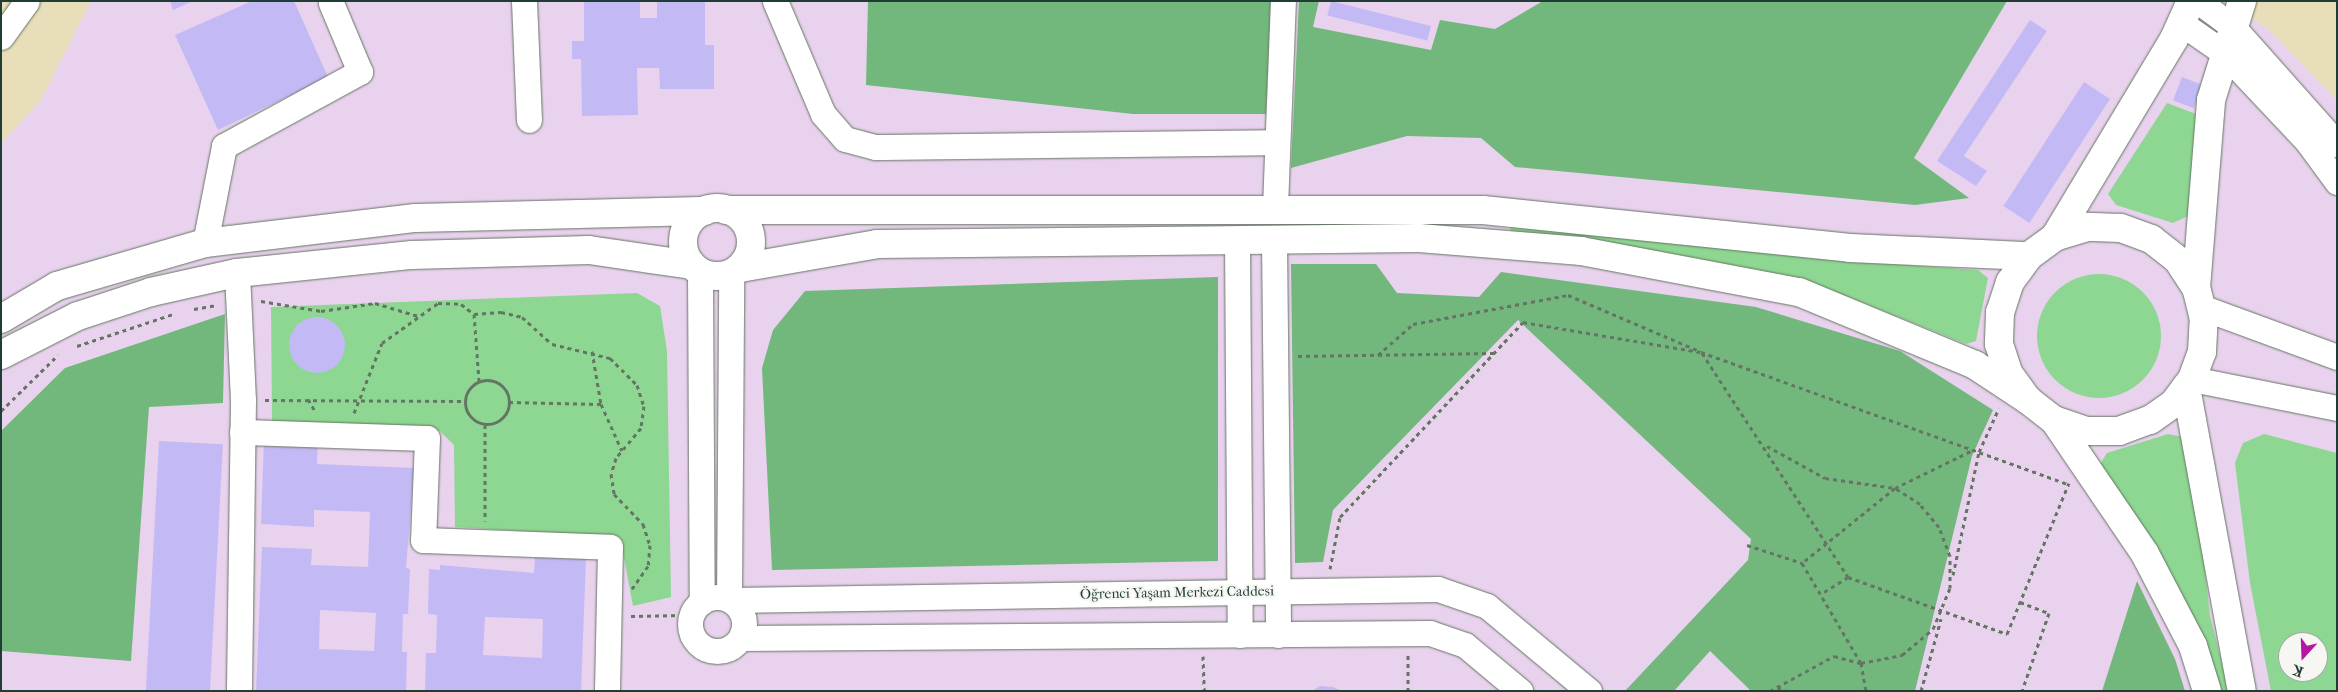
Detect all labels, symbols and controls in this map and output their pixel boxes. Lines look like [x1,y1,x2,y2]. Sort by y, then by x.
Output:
street label: Öğrenci Yaşam Merkezi Caddesi [1080,583,1274,603]
north arrow [2278,632,2328,682]
text: K [2290,661,2306,680]

